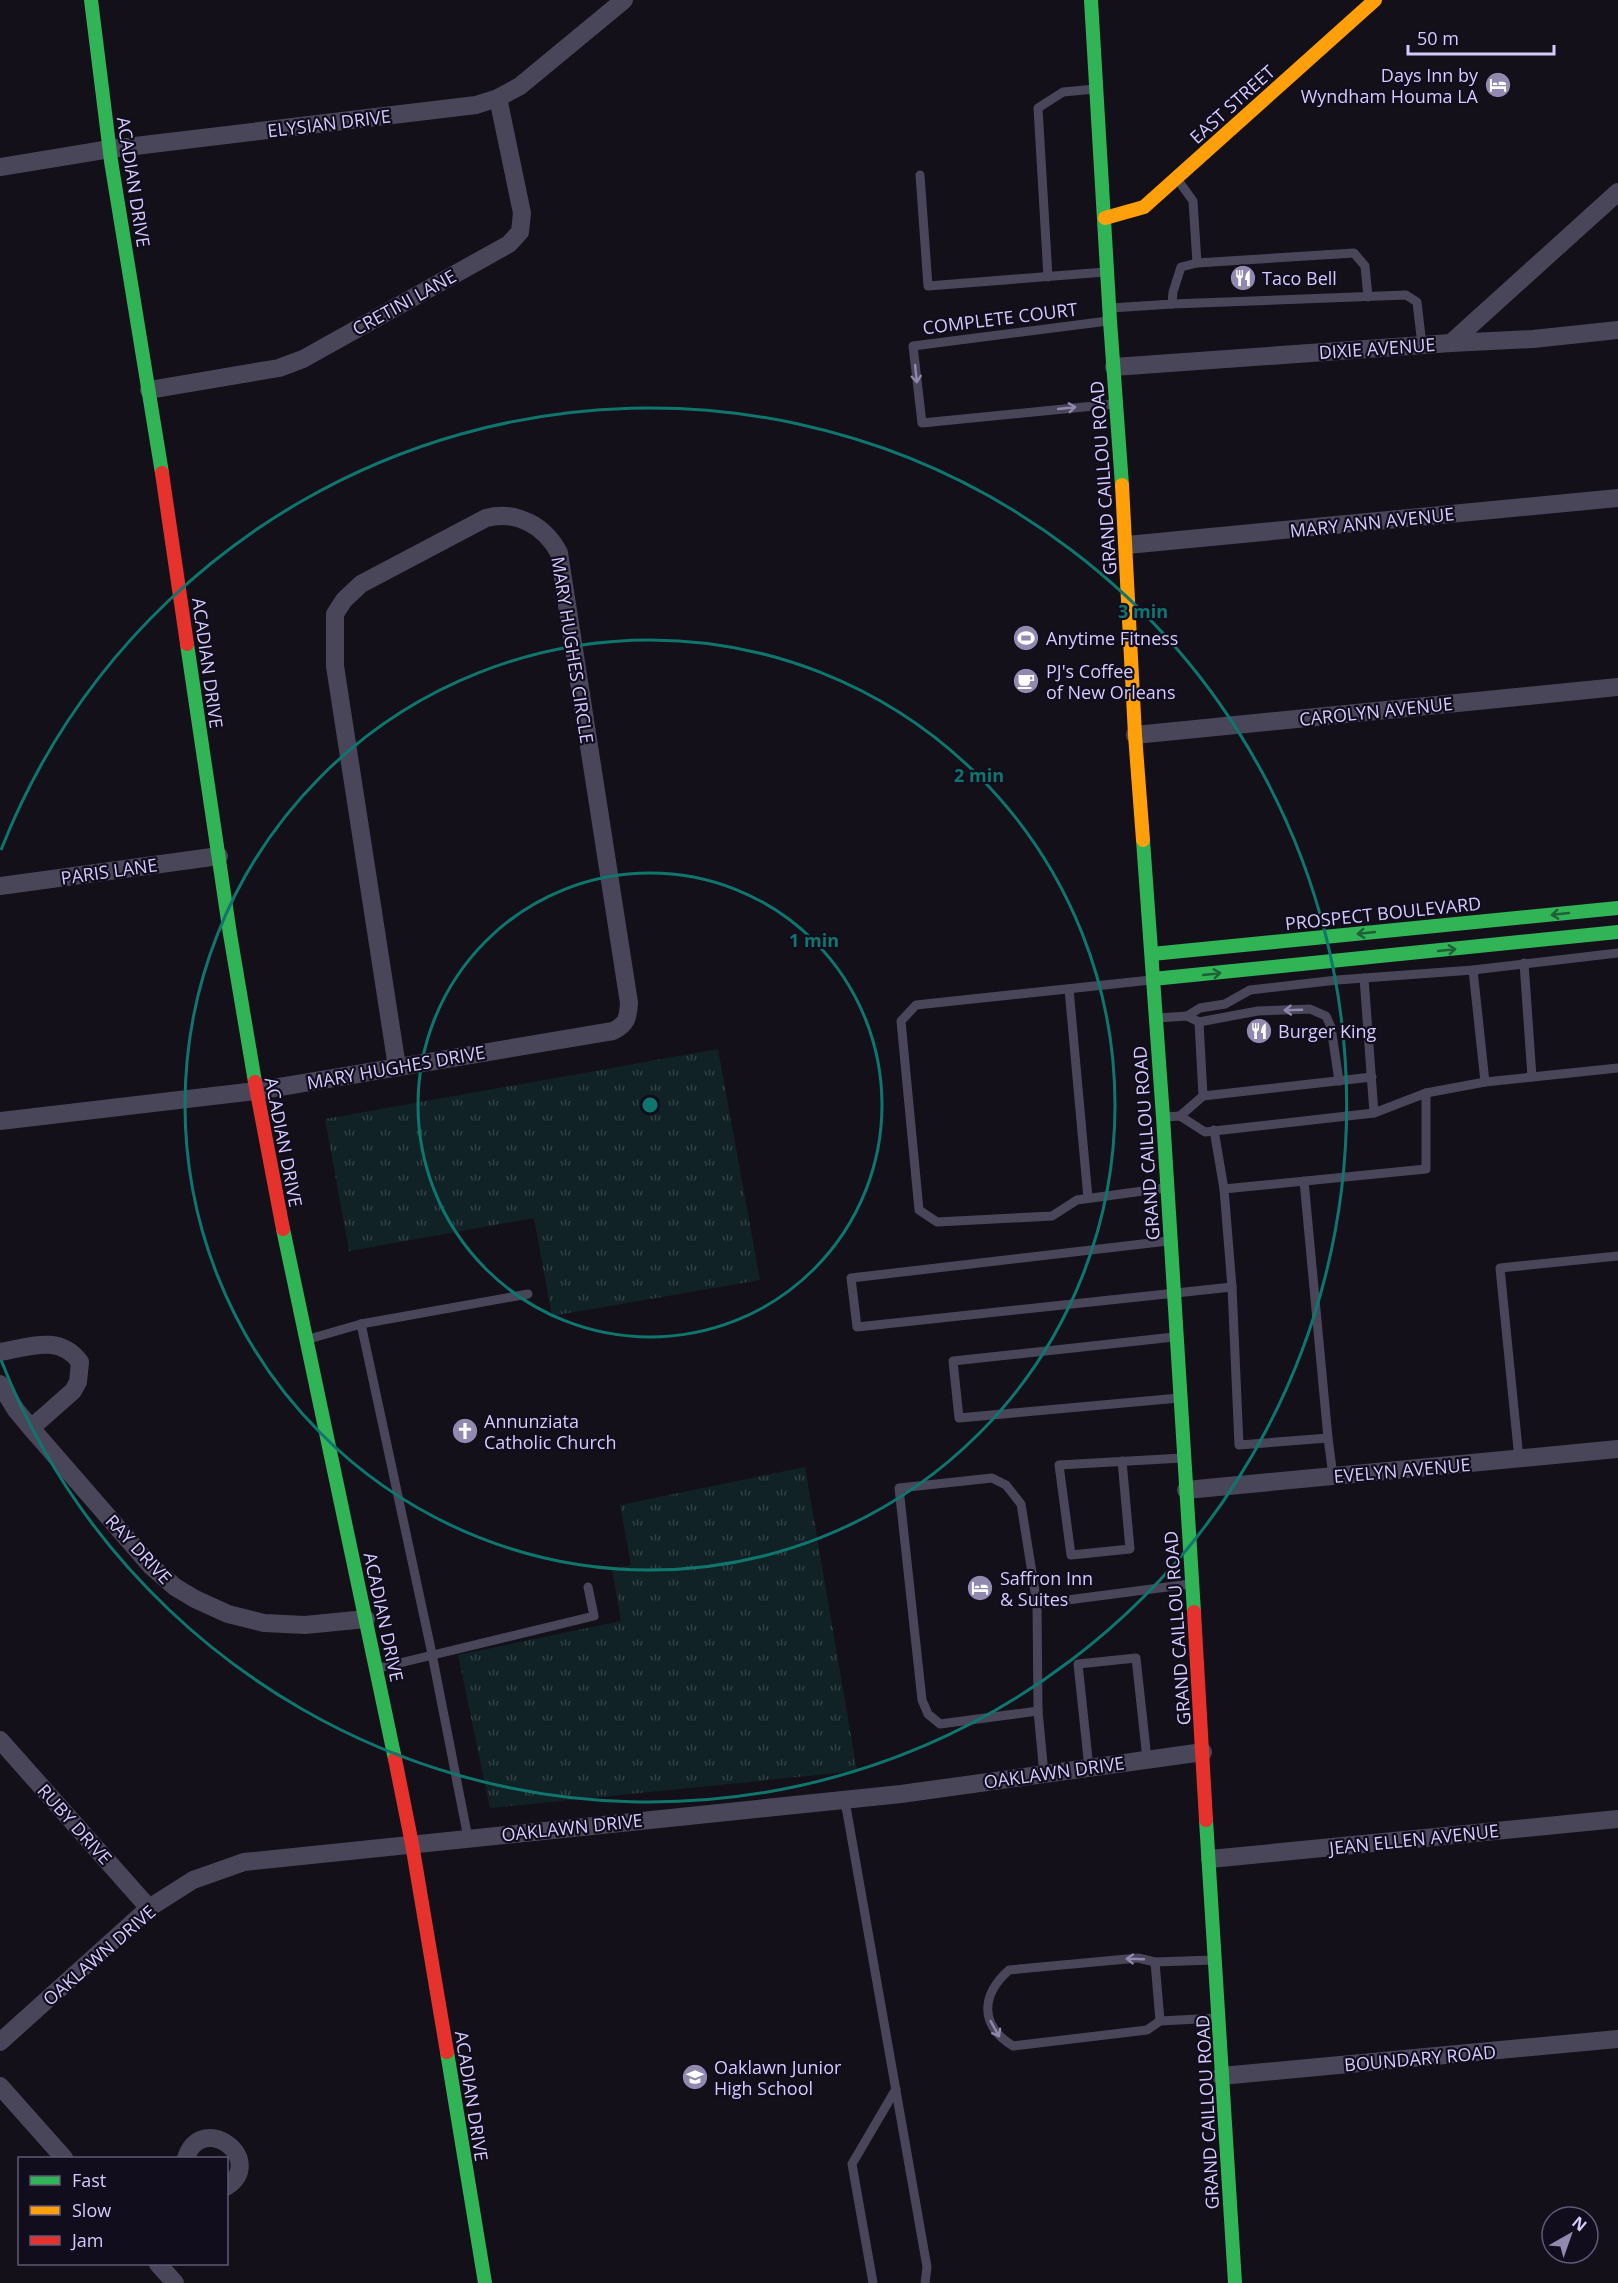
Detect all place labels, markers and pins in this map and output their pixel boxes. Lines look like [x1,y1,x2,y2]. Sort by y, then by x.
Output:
place label: Days Inn by Wyndham Houma LA [1301,63,1479,108]
hotel icon: Days Inn by Wyndham Houma LA [1483,70,1513,100]
restaurant icon: Taco Bell [1228,263,1258,293]
place label: Taco Bell [1262,266,1337,290]
sports icon: Anytime Fitness [1011,623,1041,653]
place label: Anytime Fitness [1046,626,1178,650]
place label: PJ's Coffee of New Orleans [1046,659,1175,704]
cafe icon: PJ's Coffee of New Orleans [1011,666,1041,696]
restaurant icon: Burger King [1244,1016,1274,1046]
place label: Burger King [1278,1019,1377,1043]
centre of rings [640,1095,660,1115]
place label: Annunziata Catholic Church [484,1409,616,1454]
church icon: Annunziata Catholic Church [450,1416,480,1446]
place label: Saffron Inn & Suites [1000,1566,1093,1611]
hotel icon: Saffron Inn & Suites [965,1573,995,1603]
place label: Oaklawn Junior High School [714,2055,842,2100]
school or university icon: Oaklawn Junior High School [680,2062,710,2092]

